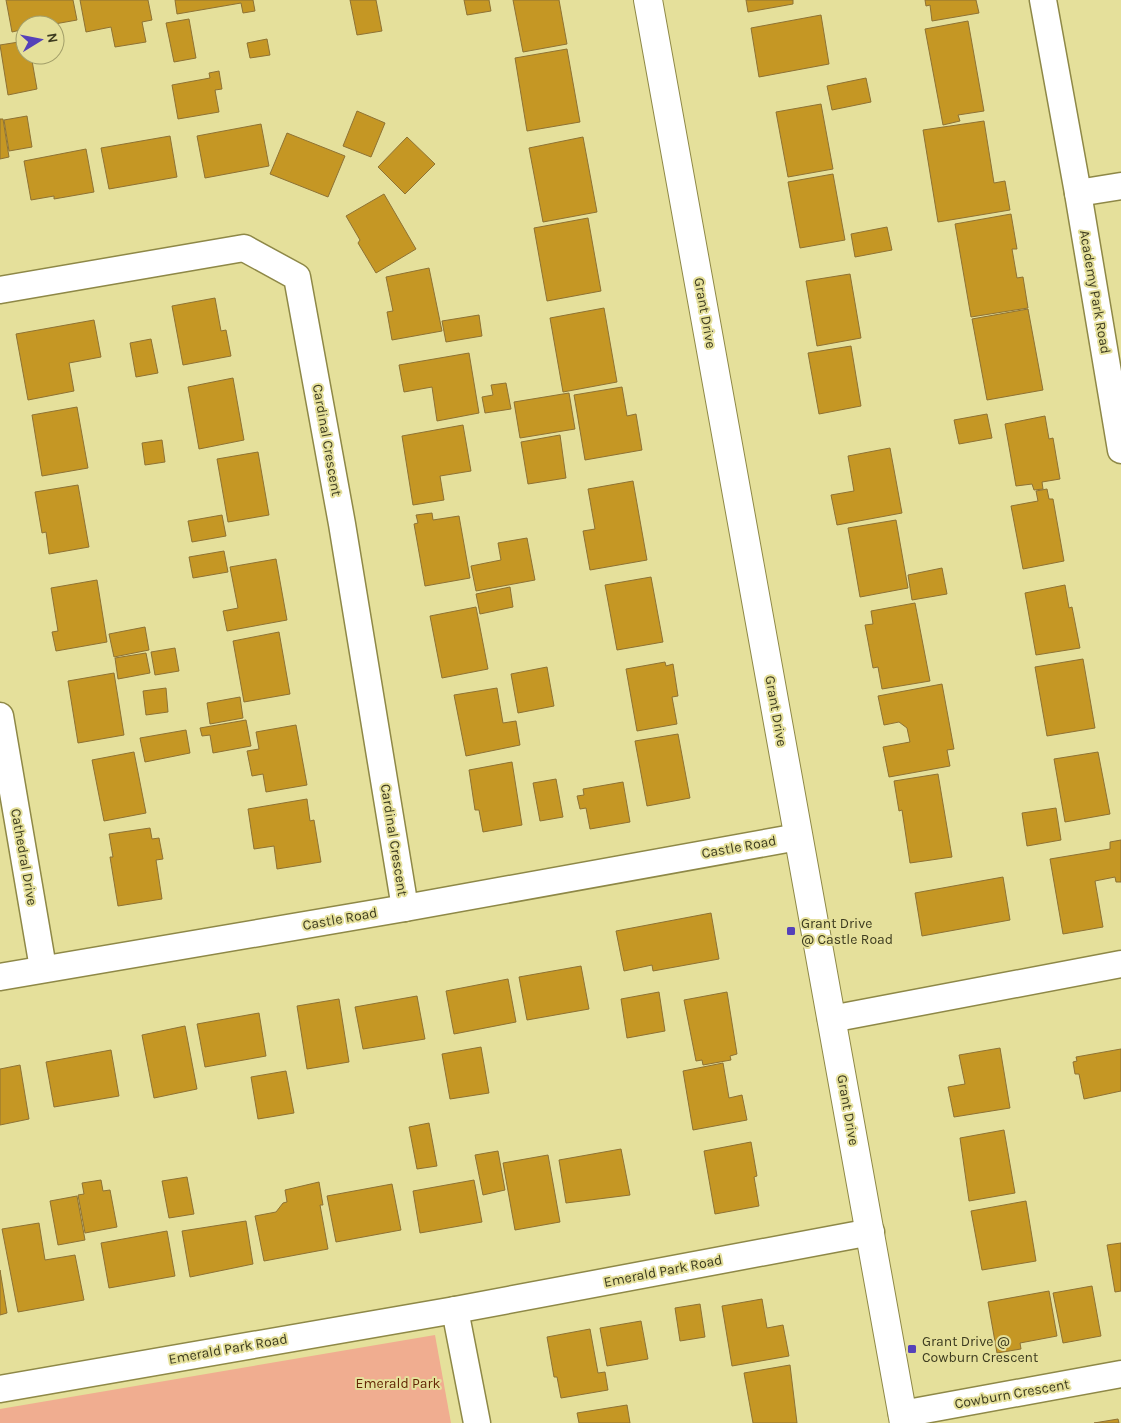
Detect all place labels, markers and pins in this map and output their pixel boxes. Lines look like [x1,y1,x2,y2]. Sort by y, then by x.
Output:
place label: Grant Drive @ Castle Road [801,915,893,948]
marker: Grant Drive @ Castle Road [785,925,797,937]
place label: Grant Drive @ Cowburn Crescent [922,1333,1038,1366]
marker: Grant Drive @ Cowburn Crescent [906,1343,918,1355]

